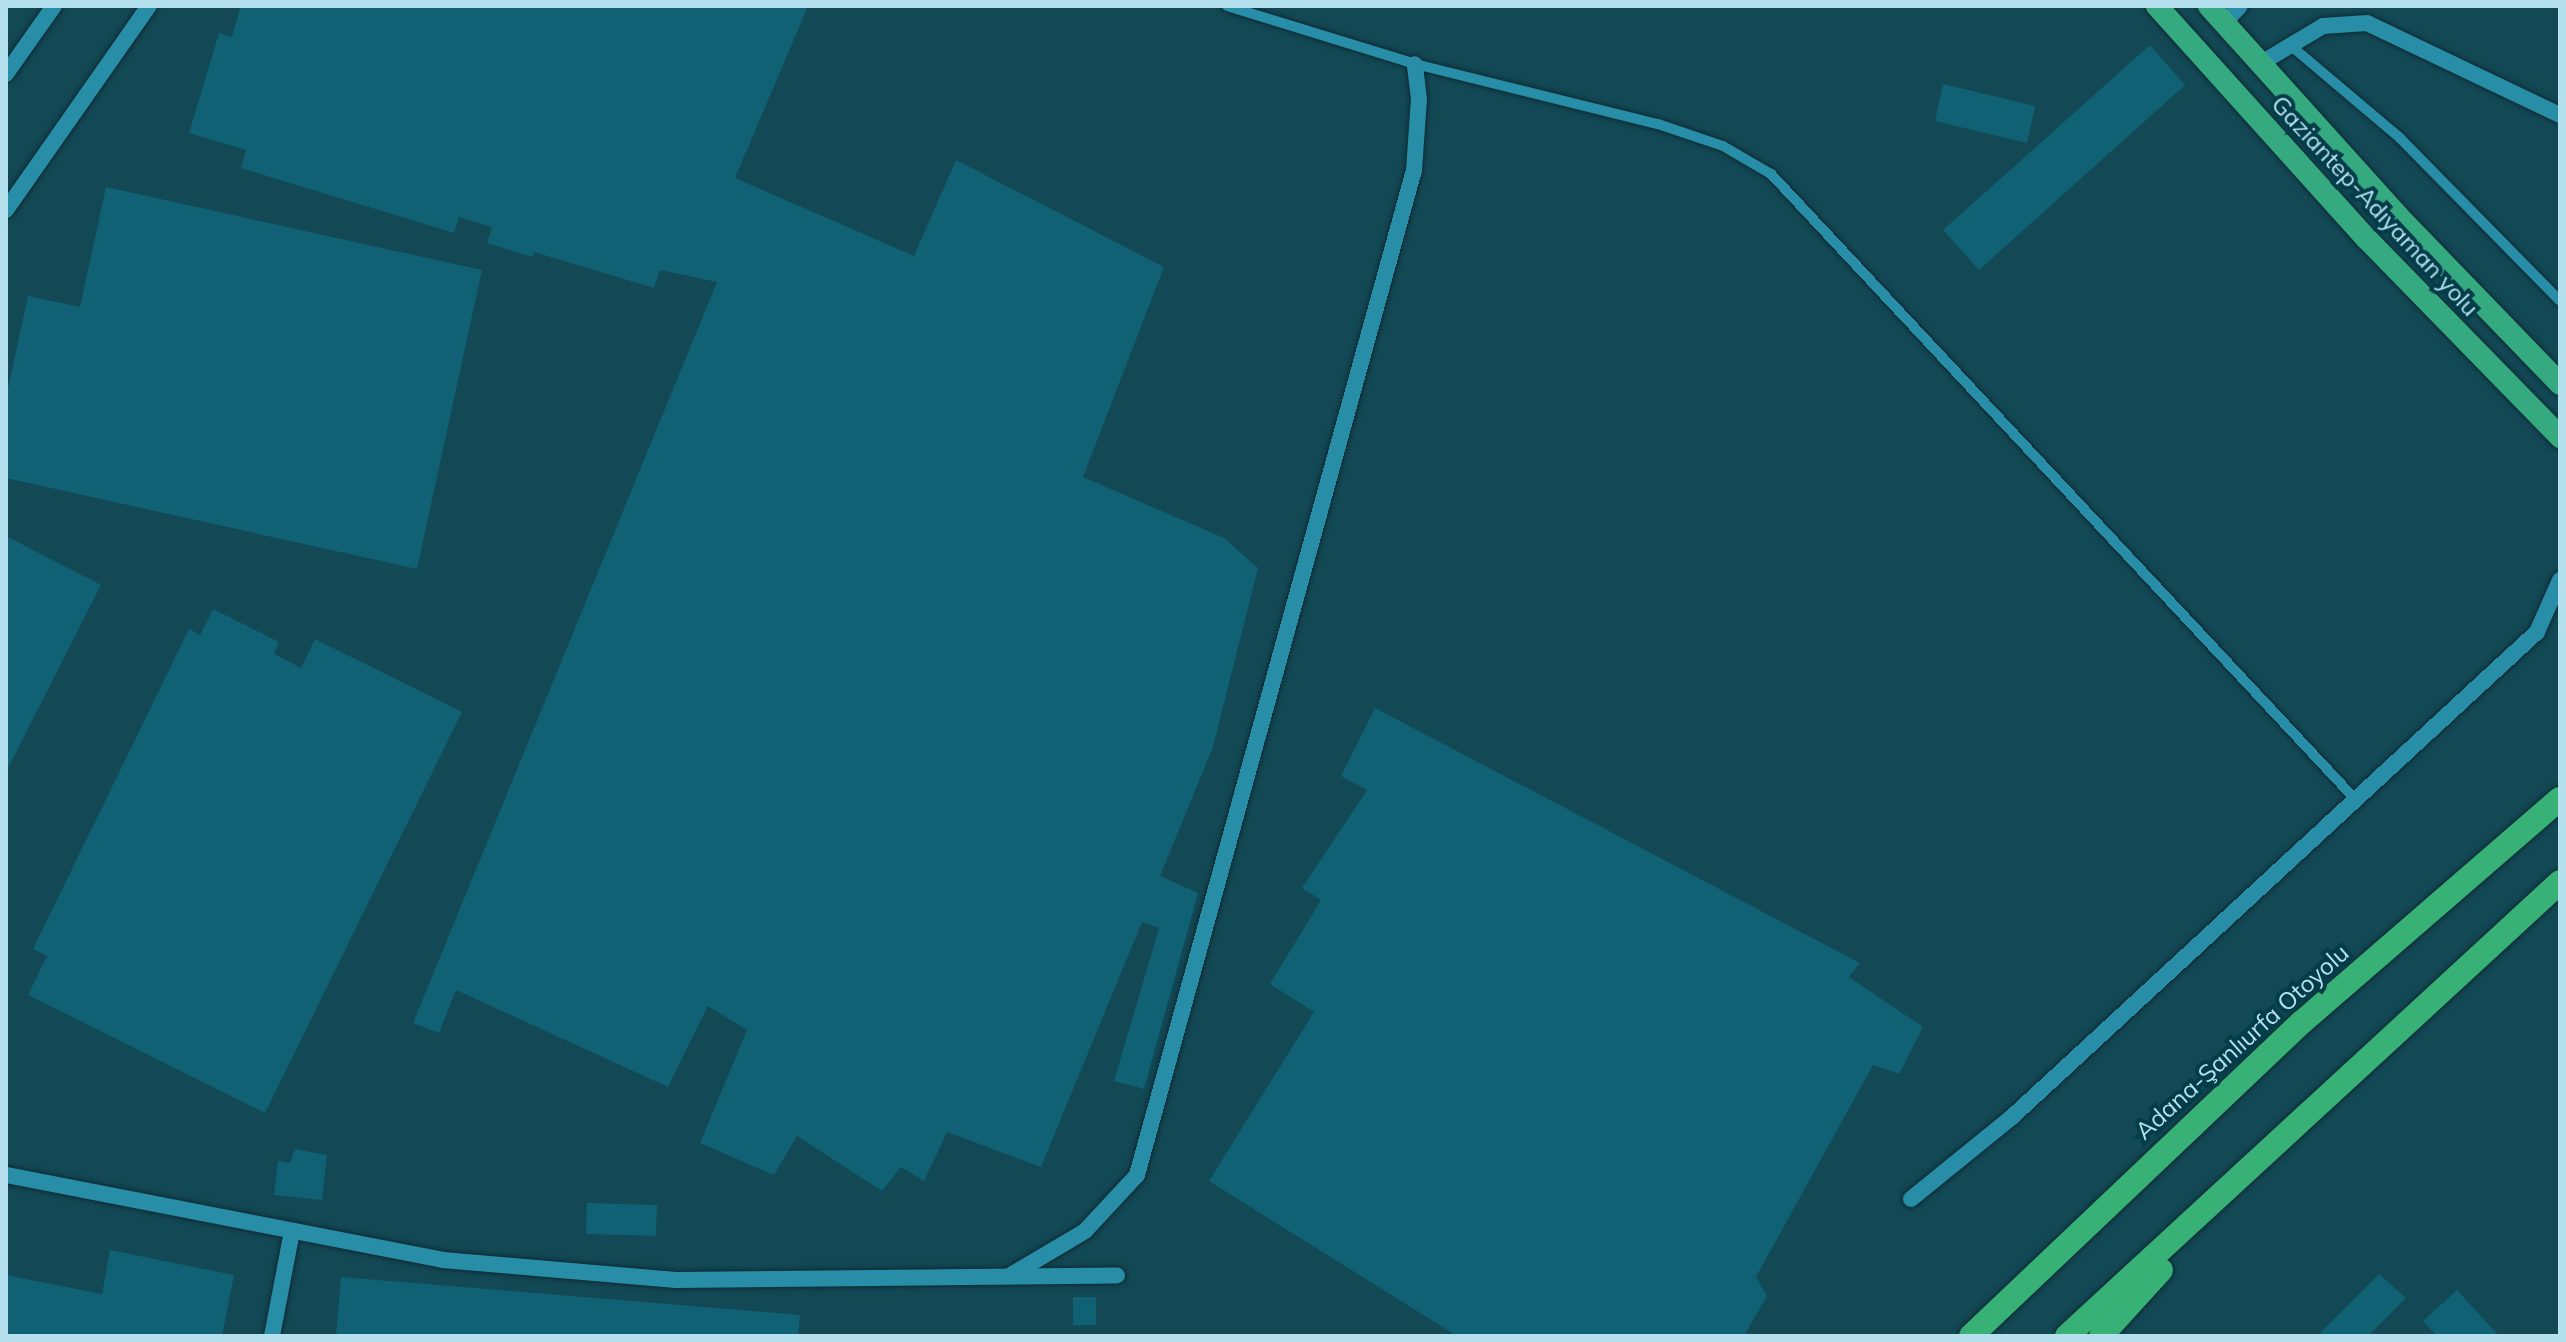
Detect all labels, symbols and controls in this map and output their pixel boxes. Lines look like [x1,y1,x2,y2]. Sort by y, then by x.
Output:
street label: Gaziantep-Adıyaman yolu [2265,90,2485,322]
street label: Adana-Şanlıurfa Otoyolu [2129,938,2355,1146]

